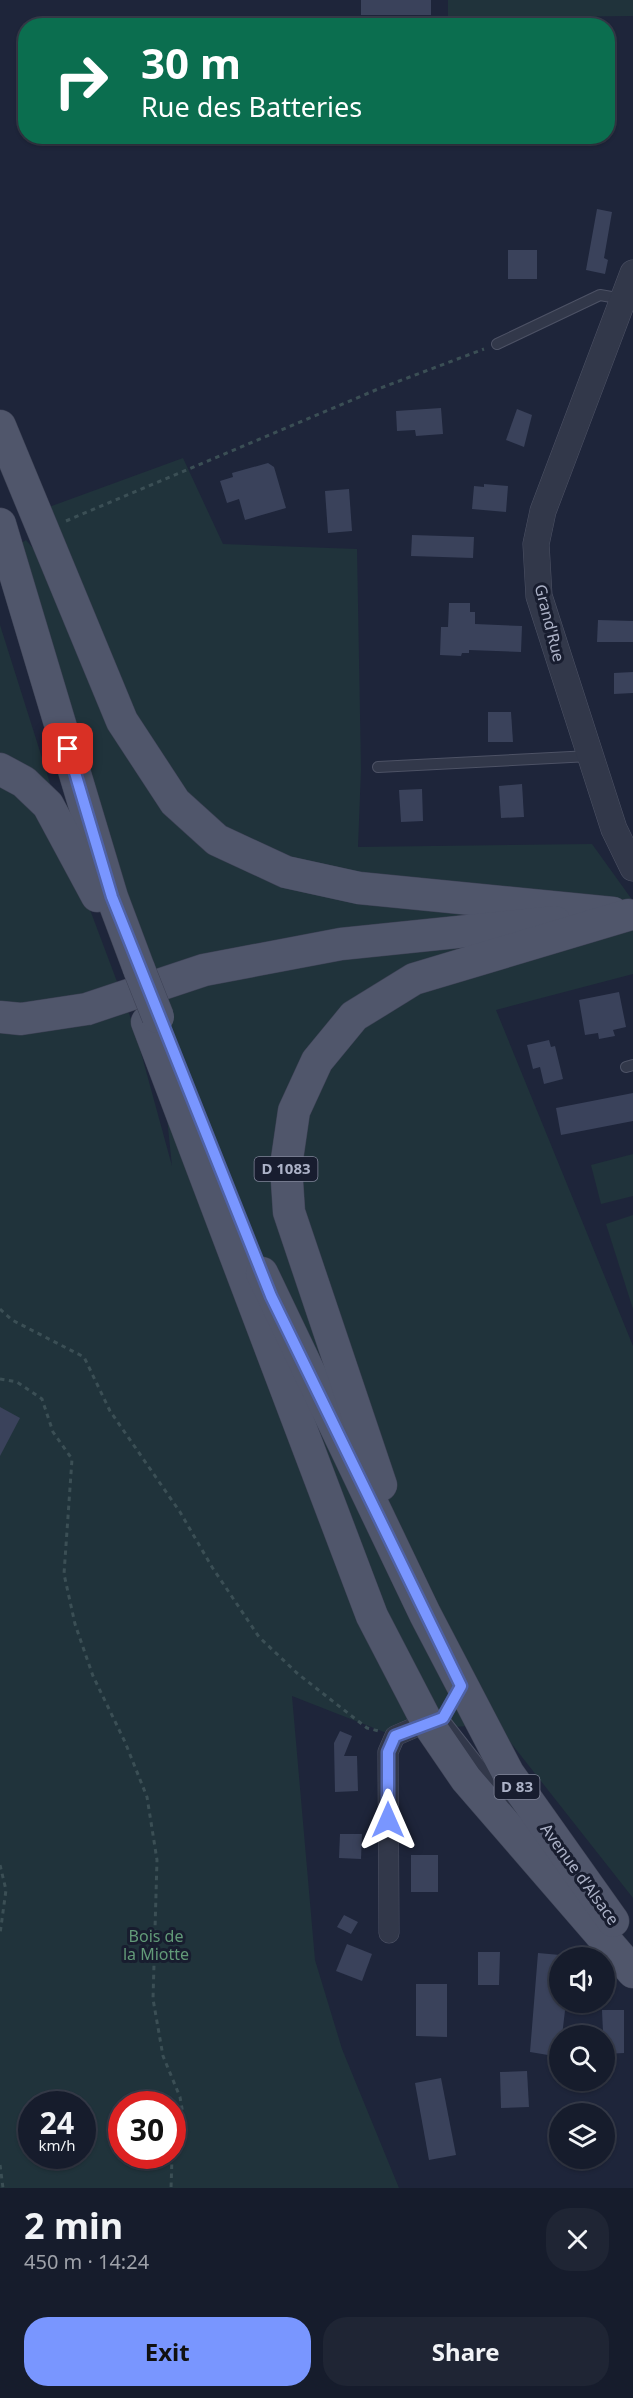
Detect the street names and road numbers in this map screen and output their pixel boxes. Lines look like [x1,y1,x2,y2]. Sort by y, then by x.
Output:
street label: Grand'Rue [530,582,570,664]
road number: D 1083 [254,1157,318,1181]
road number: D 83 [494,1775,540,1799]
street label: Avenue d'Alsace [536,1819,624,1929]

